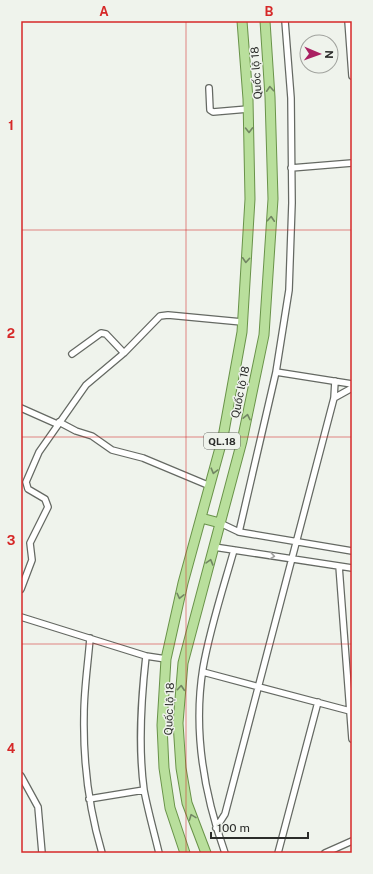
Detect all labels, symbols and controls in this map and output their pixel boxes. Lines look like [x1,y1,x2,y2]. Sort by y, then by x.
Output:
text: A [99,4,109,19]
text: B [265,4,274,19]
north arrow [299,34,339,74]
street label: Quốc lộ 18 [248,46,264,100]
text: N [323,50,335,59]
one-way arrow [265,86,274,92]
text: 1 [8,118,14,133]
one-way arrow [244,127,253,133]
one-way arrow [267,216,276,222]
one-way arrow [242,257,251,263]
text: 2 [7,326,15,341]
street label: Quốc lộ 18 [229,365,251,419]
one-way arrow [242,414,250,420]
road number: QL.18 [204,433,240,449]
one-way arrow [210,467,219,474]
text: 3 [7,533,16,548]
one-way arrow [269,551,275,560]
one-way arrow [205,559,214,566]
one-way arrow [176,593,184,599]
street label: Quốc lộ 18 [162,682,176,736]
one-way arrow [176,685,185,691]
text: 4 [7,741,16,756]
one-way arrow [189,813,197,820]
scale bar [211,814,308,840]
text: 100 m [217,821,250,835]

